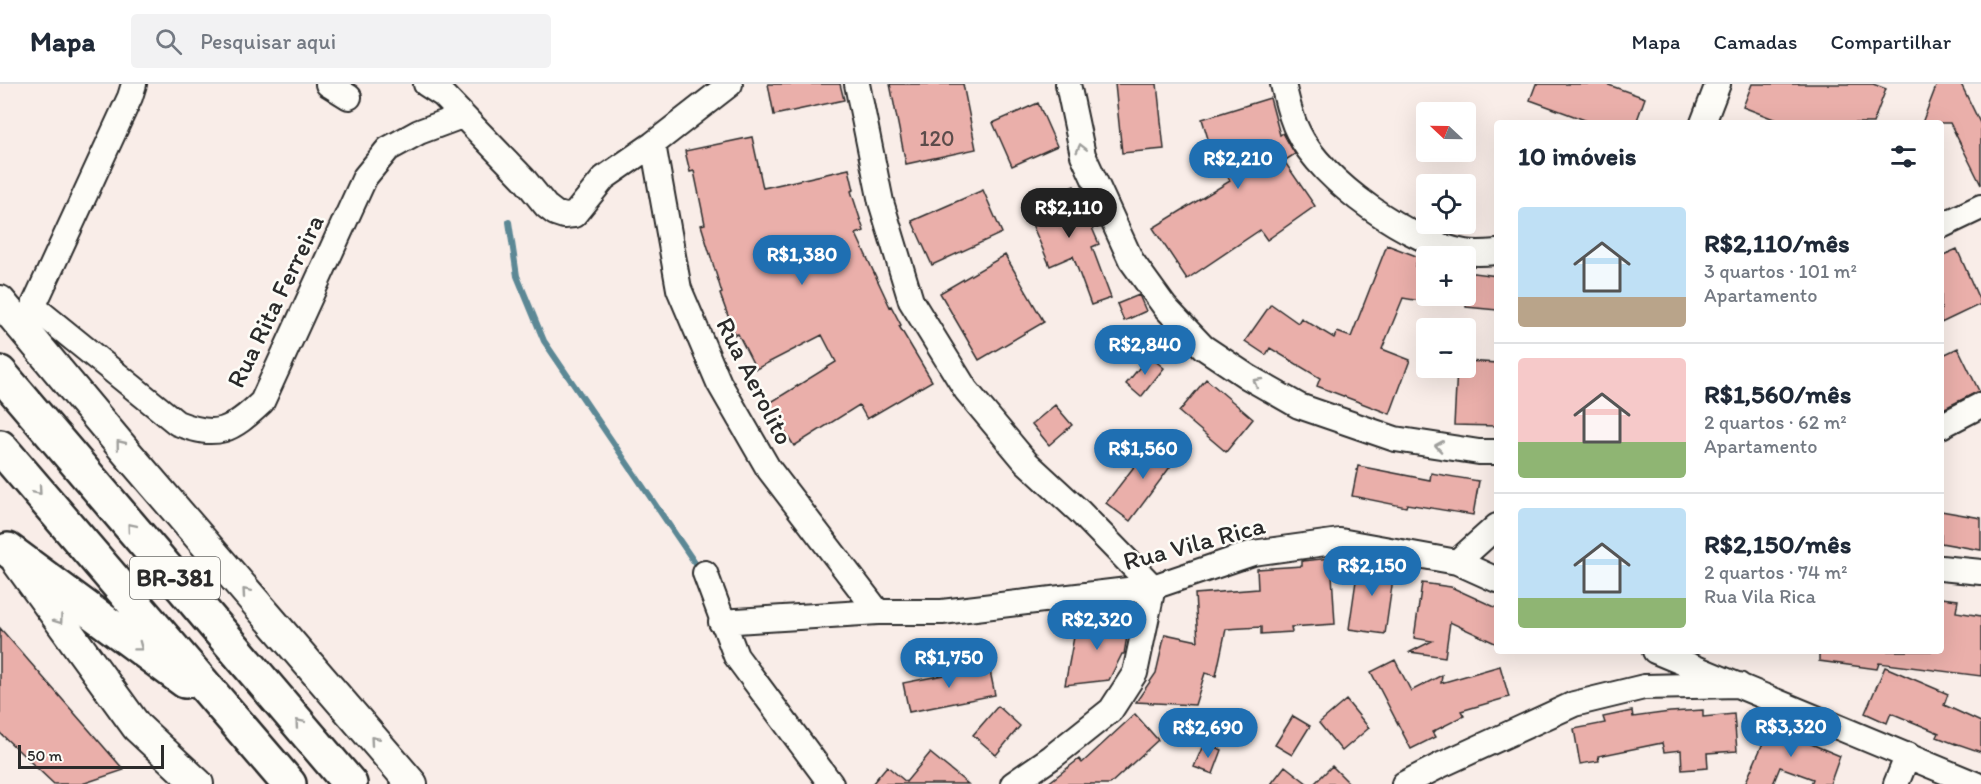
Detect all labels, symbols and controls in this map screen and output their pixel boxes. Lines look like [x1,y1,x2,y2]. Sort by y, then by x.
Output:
search box [131,14,551,68]
text: Mapa [30,24,95,58]
icon: search [152,25,185,58]
text: Pesquisar aqui [200,28,336,55]
text: Mapa [1632,29,1680,54]
text: Camadas [1713,29,1797,54]
text: Compartilhar [1830,29,1951,54]
north arrow [1416,102,1476,162]
map controls [1416,102,1476,378]
house number: 120 [919,125,955,152]
pin: R$2,210 [1183,139,1293,190]
text: 10 imóveis [1518,140,1636,172]
icon: filters [1887,140,1920,173]
one-way arrow [1076,143,1089,153]
text: R$2,210 [1203,146,1273,170]
button: locate [1416,174,1476,234]
pin: R$2,110 [1014,188,1124,239]
text: R$2,110 [1035,195,1103,219]
street label: Rua Rita Ferreira [219,209,331,393]
text: R$2,110/mês [1704,227,1850,259]
icon: home [1566,231,1638,303]
pin: R$1,380 [747,235,857,286]
text: R$1,380 [767,242,837,266]
button: + [1416,246,1476,306]
text: 3 quartos · 101 m² [1704,259,1857,283]
text: Apartamento [1704,283,1818,307]
street label: Rua Aerolito [709,312,801,450]
button: − [1416,318,1476,378]
pin: R$2,840 [1090,325,1200,376]
text: R$2,840 [1109,332,1181,356]
one-way arrow [1253,377,1263,389]
text: R$1,560/mês [1704,378,1851,410]
icon: home [1566,382,1638,454]
text: 2 quartos · 62 m² [1704,410,1847,434]
pin: R$1,560 [1088,429,1198,480]
text: Apartamento [1704,434,1818,458]
text: R$1,560 [1108,436,1178,460]
one-way arrow [116,440,127,451]
one-way arrow [1434,441,1444,453]
one-way arrow [31,484,42,495]
street label: Rua Vila Rica [1120,509,1269,577]
one-way arrow [128,523,139,534]
text: R$2,150/mês [1704,528,1851,560]
icon: home [1566,532,1638,604]
pin: R$2,150 [1317,546,1427,597]
text: R$2,150 [1337,553,1407,577]
road number: BR-381 [130,557,220,599]
text: 2 quartos · 74 m² [1704,560,1848,584]
text: Rua Vila Rica [1704,584,1816,608]
one-way arrow [243,588,254,599]
pin: R$2,320 [1042,600,1152,651]
text: R$2,320 [1061,607,1133,631]
one-way arrow [52,613,63,624]
pin: R$1,750 [894,638,1004,689]
one-way arrow [133,640,144,651]
text: R$1,750 [915,645,983,669]
pin: R$3,320 [1736,707,1846,758]
pin: R$2,690 [1153,708,1263,759]
text: R$3,320 [1755,714,1827,738]
text: R$2,690 [1173,715,1243,739]
one-way arrow [295,719,306,730]
one-way arrow [370,736,381,747]
scale bar [18,742,164,770]
text: 50 m [27,746,62,765]

